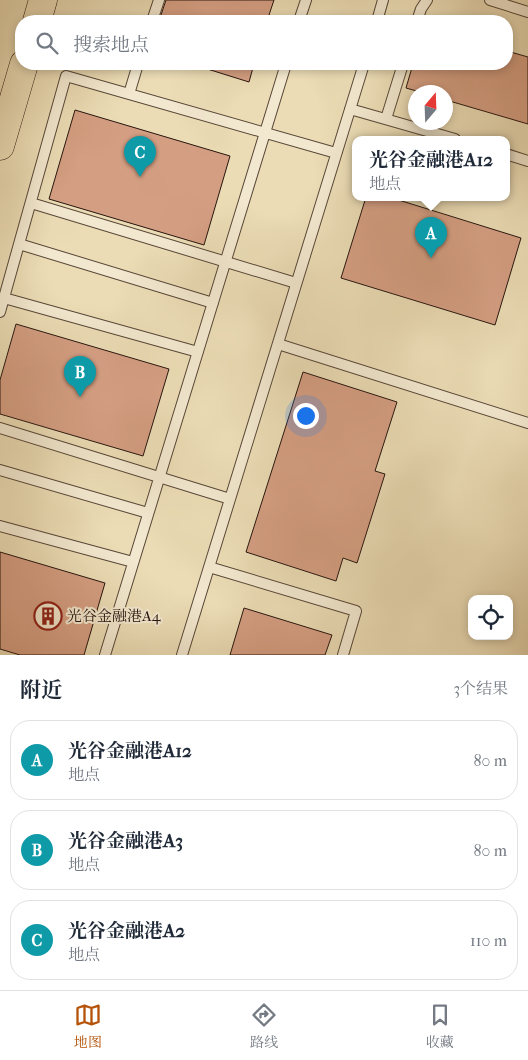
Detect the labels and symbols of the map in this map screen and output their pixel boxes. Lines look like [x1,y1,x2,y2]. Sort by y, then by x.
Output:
north arrow [408,85,453,130]
pin: C [124,136,156,177]
pin: A [415,217,447,258]
pin: B [64,356,96,397]
your location [293,403,319,429]
building icon: 光谷金融港A4 [33,601,63,631]
place label: 光谷金融港A4 [67,607,162,625]

